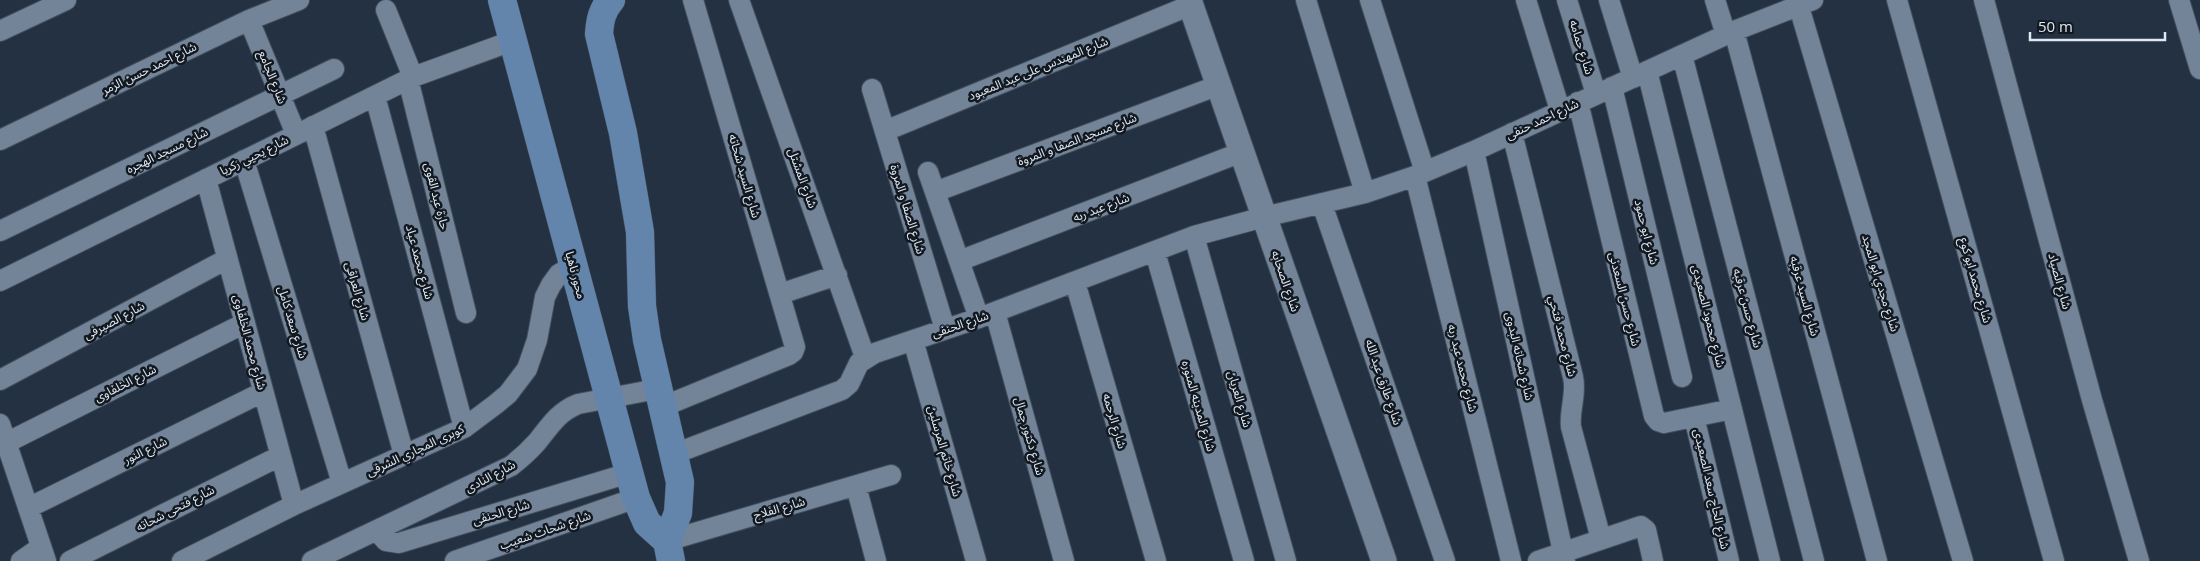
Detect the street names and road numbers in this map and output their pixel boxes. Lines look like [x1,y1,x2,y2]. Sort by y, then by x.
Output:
street label: شارع حمامه [1565,18,1598,77]
street label: شارع المهندس على عبد المعبود [965,32,1111,105]
street label: شارع احمد حسن الزمر [98,38,200,100]
street label: شارع الجامع [254,48,291,107]
street label: شارع احمد حنفى [1503,95,1582,144]
street label: شارع مسجد الصفا و المروة [1015,108,1139,171]
street label: شارع مسجد الهجره [123,123,211,178]
street label: شارع يحيي زكريا [217,131,292,181]
street label: شارع السيد شحاته [724,132,765,220]
street label: شارع المشتل [783,146,822,211]
street label: حارة عبد القوى [420,161,454,231]
street label: شارع الصفا و المروة [885,162,930,256]
street label: شارع عبد ربه [1070,188,1132,226]
street label: شارع ابو حمود [1630,198,1663,267]
street label: شارع محمد عياد [401,223,438,301]
street label: شارع مجدي ابو المجد [1856,232,1904,334]
street label: شارع محمد ابو كوع [1955,235,1996,325]
street label: شارع الصحابه [1267,248,1304,314]
street label: محور ناهيا [561,249,591,301]
street label: شارع حسن السعدنى [1604,250,1645,348]
street label: شارع الصياد [2043,251,2076,311]
street label: شارع السيد عرقبه [1785,254,1824,338]
street label: شارع العراقى [341,260,374,323]
street label: شارع محمود الصعيدى [1687,263,1730,369]
street label: شارع حسن عرقبه [1728,266,1767,350]
street label: شارع سعد كامل [273,284,312,361]
street label: شارع محمد الخلفاوى [228,292,271,392]
street label: شارع محمد فتحي [1543,294,1581,379]
street label: شارع الصيرفى [80,297,148,344]
street label: شارع الحنفى [929,306,991,343]
street label: شارع شحاته البدوى [1501,310,1538,402]
street label: شارع محمد عبد ربه [1443,322,1482,414]
street label: شارع طارق عبد الله [1360,337,1407,427]
street label: شارع المدينه المنوره [1177,359,1220,454]
street label: شارع الخلفاوى [91,360,159,407]
street label: شارع العريان [1223,369,1256,430]
street label: شارع الرحمه [1098,391,1131,451]
street label: شارع دكتور جمال [1010,395,1049,477]
street label: شارع خاتم المرسلين [923,403,966,499]
street label: كوبرى المجاري الشرقى [363,419,468,482]
street label: شارع الحاج سعد الصعيدى [1689,427,1734,551]
street label: شارع النور [119,432,170,469]
street label: شارع النادى [462,456,519,497]
street label: شارع فتحى شحاته [133,481,218,536]
street label: شارع الفلاح [751,492,807,524]
street label: شارع الحنفى [470,495,532,530]
street label: شارع شحات شعيب [497,506,593,555]

